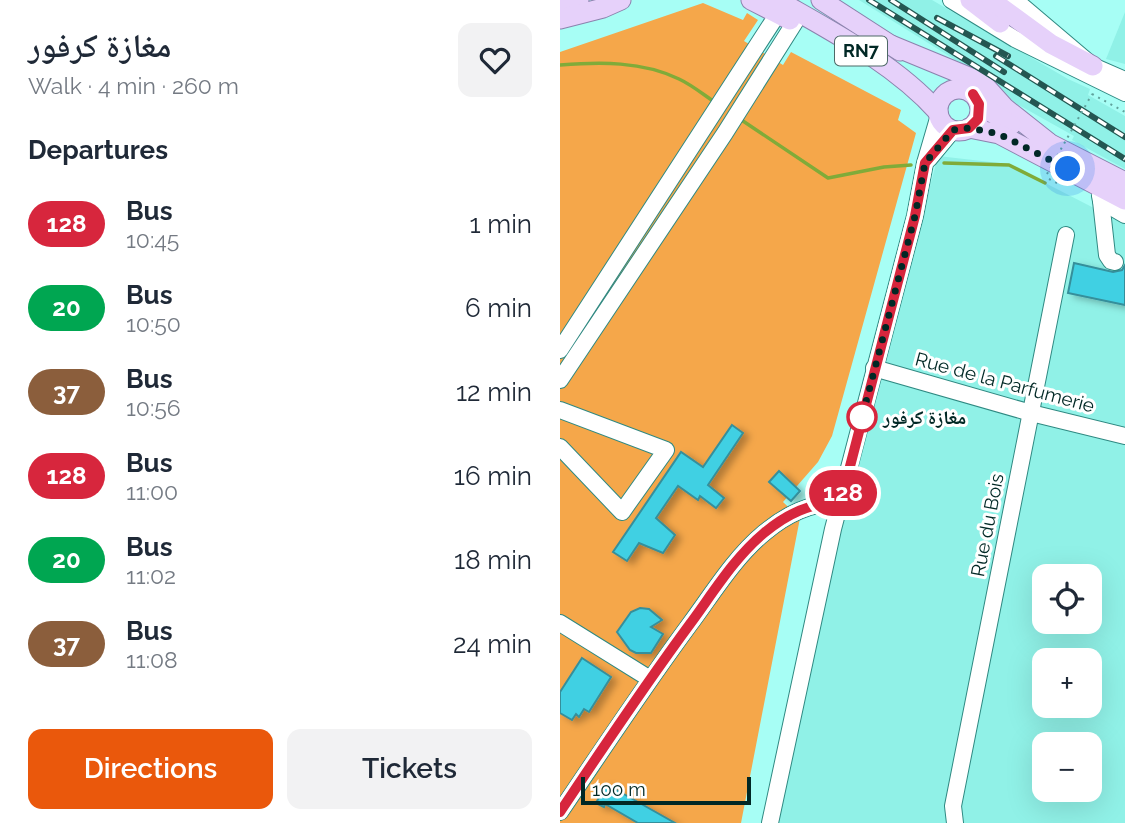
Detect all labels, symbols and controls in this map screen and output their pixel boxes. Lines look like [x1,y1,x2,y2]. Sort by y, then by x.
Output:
button: heart [458,23,532,97]
text: مغازة كرفور [28,26,171,65]
road number: RN7 [835,36,887,66]
text: Walk · 4 min · 260 m [28,72,239,99]
text: Departures [28,135,168,165]
your location [1050,151,1085,186]
text: Bus [126,196,173,226]
text: 128 [47,209,86,238]
text: 1 min [470,209,532,239]
text: 10:45 [126,226,179,253]
text: Bus [126,280,173,310]
text: 20 [52,293,81,322]
text: 6 min [465,293,532,323]
text: 10:50 [126,310,181,337]
street label: Rue de la Parfumerie [913,347,1097,417]
text: Bus [126,364,173,394]
text: 37 [53,377,80,406]
text: 12 min [456,377,532,407]
text: 10:56 [126,394,181,421]
marker: مغازة كرفور [847,402,877,432]
place label: مغازة كرفور [882,406,966,428]
text: Bus [126,448,173,478]
text: 128 [47,461,86,490]
text: 16 min [454,461,532,491]
line badge: 128 [803,470,883,516]
street label: Rue du Bois [966,471,1008,579]
text: 11:00 [126,478,178,505]
text: 128 [823,478,863,507]
text: Bus [126,532,173,562]
text: 20 [52,545,81,574]
text: 18 min [454,545,532,575]
text: 11:02 [126,562,176,589]
map controls [1032,564,1102,802]
button: locate [1032,564,1102,634]
text: Bus [126,616,173,646]
text: 37 [53,629,80,658]
text: 24 min [453,629,532,659]
text: 11:08 [126,646,178,673]
button: + [1032,648,1102,718]
button: Directions [28,729,273,809]
button: Tickets [287,729,532,809]
button: − [1032,732,1102,802]
scale bar [581,774,751,806]
text: 100 m [592,778,646,800]

